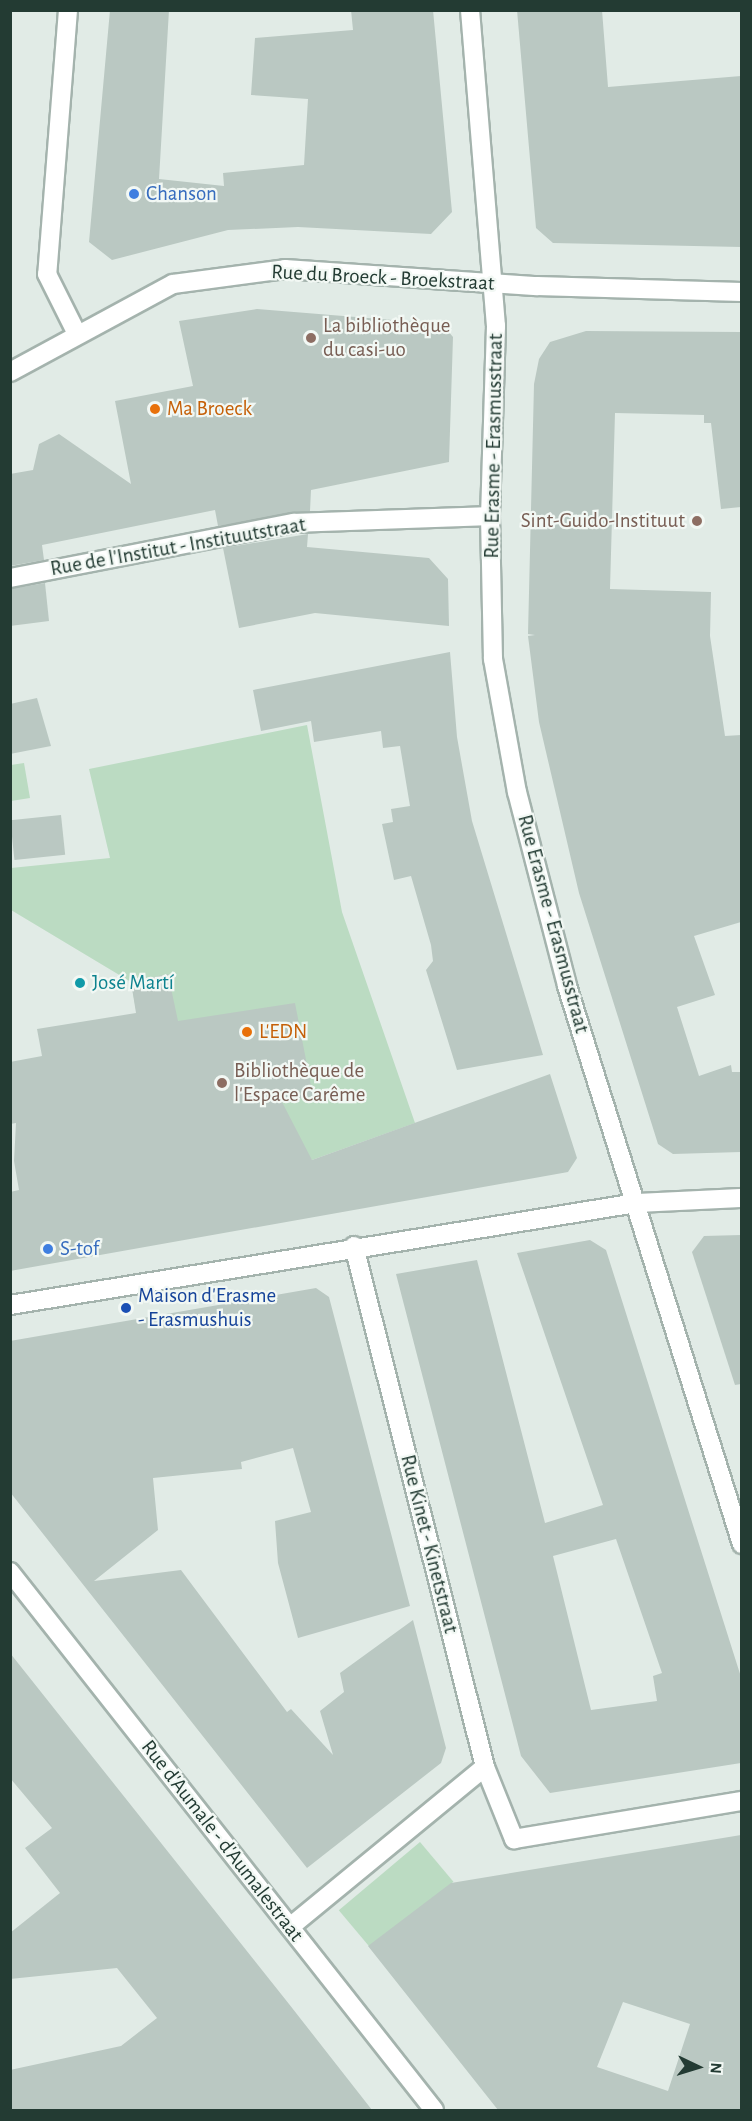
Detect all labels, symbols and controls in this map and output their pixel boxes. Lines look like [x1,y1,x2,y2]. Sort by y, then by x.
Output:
place label: Chanson [146,181,217,207]
marker: Chanson [127,187,141,201]
street label: Rue du Broeck - Broekstraat [271,260,495,296]
place label: La bibliothèque du casi-uo [323,313,451,363]
marker: La bibliothèque du casi-uo [304,331,318,345]
street label: Rue Erasme - Erasmusstraat [479,333,509,559]
place label: Ma Broeck [167,396,252,422]
marker: Ma Broeck [148,402,162,416]
place label: Sint-Guido-Instituut [521,508,685,534]
street label: Rue de l'Institut - Instituutstraat [48,512,308,582]
marker: Sint-Guido-Instituut [690,514,704,528]
street label: Rue Erasme - Erasmusstraat [512,812,594,1036]
place label: José Martí [92,970,174,996]
marker: José Martí [73,976,87,990]
place label: L'EDN [259,1019,307,1045]
marker: L'EDN [240,1025,254,1039]
place label: Bibliothèque de l'Espace Carême [234,1058,366,1108]
marker: Bibliothèque de l'Espace Carême [215,1076,229,1090]
place label: S-tof [60,1236,99,1262]
marker: S-tof [41,1242,55,1256]
place label: Maison d'Erasme - Erasmushuis [138,1283,276,1333]
marker: Maison d'Erasme - Erasmushuis [119,1301,133,1315]
street label: Rue Kinet - Kinetstraat [395,1452,463,1636]
street label: Rue d'Aumale - d'Aumalestraat [135,1735,309,1947]
north arrow [668,2037,728,2097]
text: N [708,2062,724,2074]

